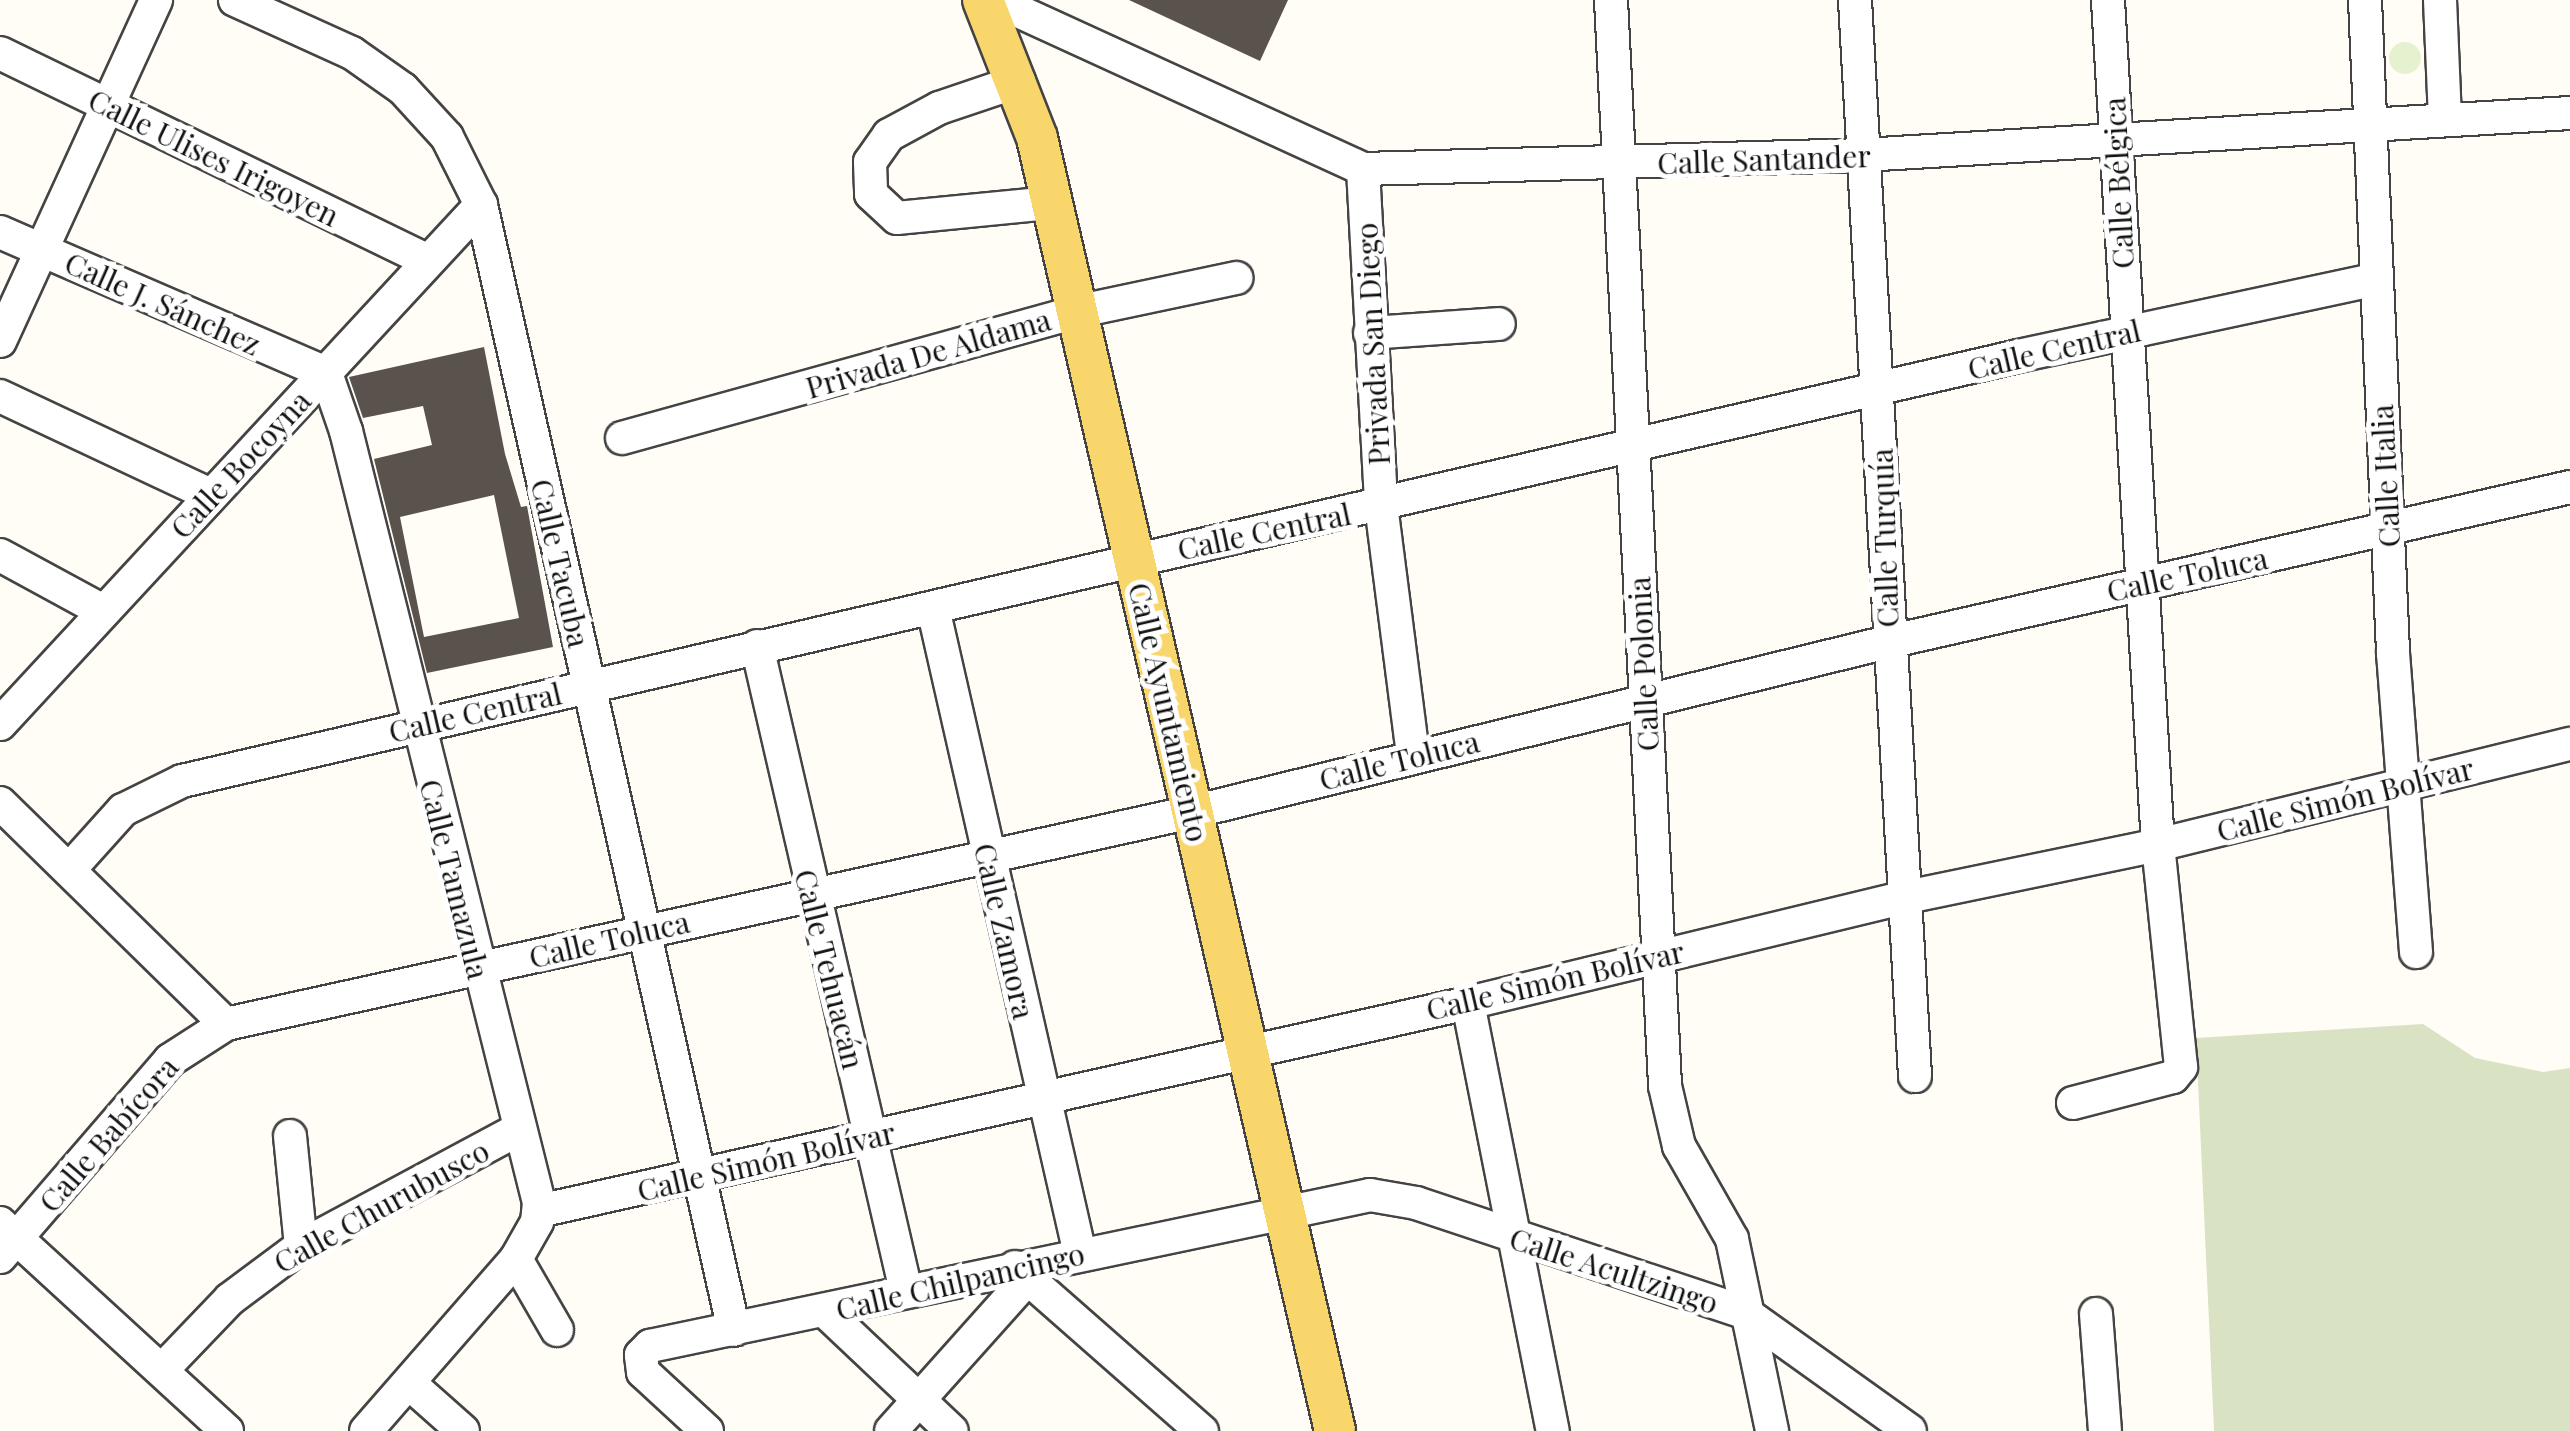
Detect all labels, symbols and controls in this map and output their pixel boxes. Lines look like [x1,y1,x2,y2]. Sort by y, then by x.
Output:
street label: Calle Ulises Irigoyen [83,81,345,233]
street label: Calle Bélgica [2096,96,2140,270]
street label: Calle Santander [1657,137,1871,181]
street label: Privada San Diego [1348,222,1396,466]
street label: Calle J. Sánchez [60,244,266,362]
street label: Privada De Aldama [801,301,1055,405]
street label: Calle Central [1964,312,2144,386]
street label: Calle Bocoyna [162,383,318,545]
street label: Calle Italia [2363,404,2407,548]
street label: Calle Turquía [1863,448,1905,628]
street label: Calle Tacuba [524,475,598,651]
street label: Calle Central [1174,495,1354,567]
street label: Calle Toluca [2103,539,2271,609]
street label: Calle Polonia [1620,576,1666,752]
street label: Calle Ayuntamiento [1122,579,1216,845]
street label: Calle Central [385,675,565,749]
street label: Calle Toluca [1315,723,1483,797]
street label: Calle Simón Bolívar [2213,750,2477,848]
street label: Calle Tamazula [413,775,497,983]
street label: Calle Zamora [967,840,1043,1022]
street label: Calle Tehuacán [788,865,872,1073]
street label: Calle Toluca [525,903,693,975]
street label: Calle Simón Bolívar [1423,933,1687,1027]
street label: Calle Babícora [31,1049,185,1219]
street label: Calle Simón Bolívar [634,1114,898,1208]
street label: Calle Churubusco [267,1132,495,1280]
street label: Calle Acultzingo [1505,1219,1723,1321]
street label: Calle Chilpancingo [832,1235,1088,1327]

